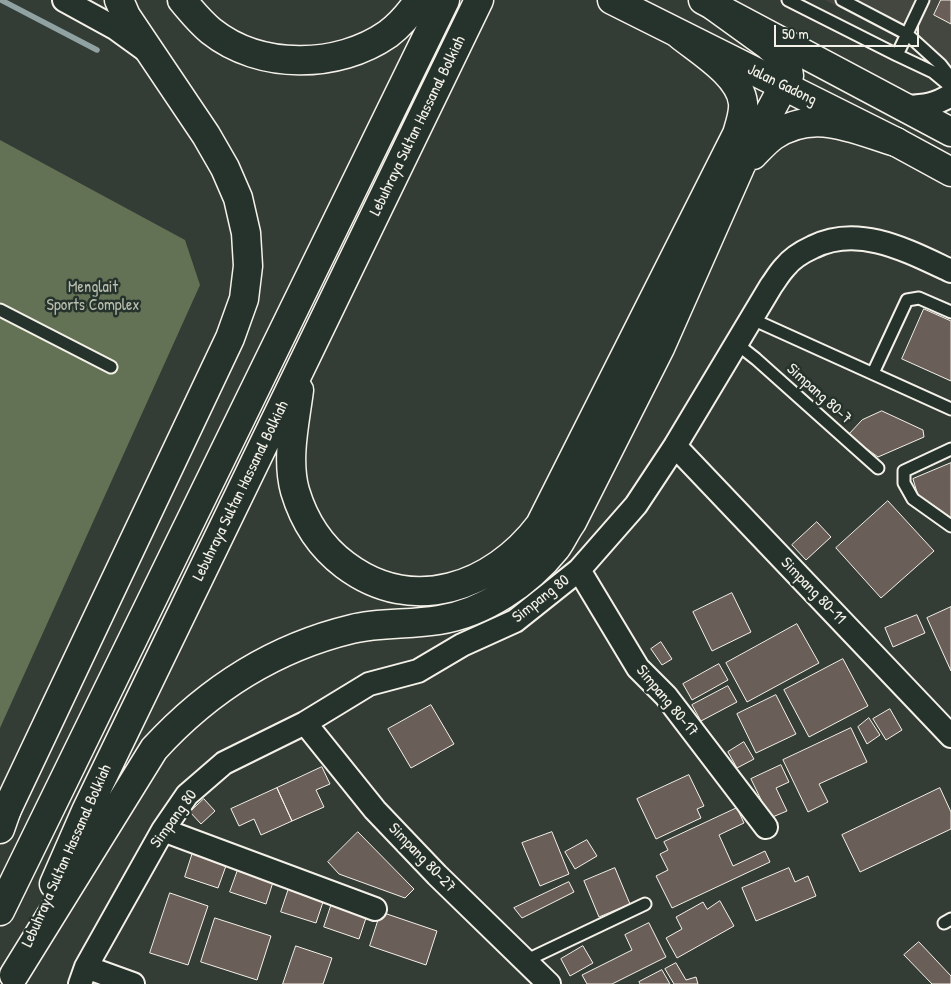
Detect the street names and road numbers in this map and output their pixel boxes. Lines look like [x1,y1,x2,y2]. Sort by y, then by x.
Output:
street label: Lebuhraya Sultan Hassanal Bolkiah [366,33,470,219]
street label: Jalan Gadong [744,60,820,110]
street label: Simpang 80-7 [782,360,856,428]
street label: Lebuhraya Sultan Hassanal Bolkiah [189,398,293,584]
street label: Simpang 80-11 [777,554,849,628]
street label: Simpang 80 [509,571,573,627]
street label: Simpang 80-17 [632,661,702,741]
street label: Lebuhraya Sultan Hassanal Bolkiah [18,762,116,950]
street label: Simpang 80 [147,786,201,852]
street label: Simpang 80-27 [384,819,460,897]

